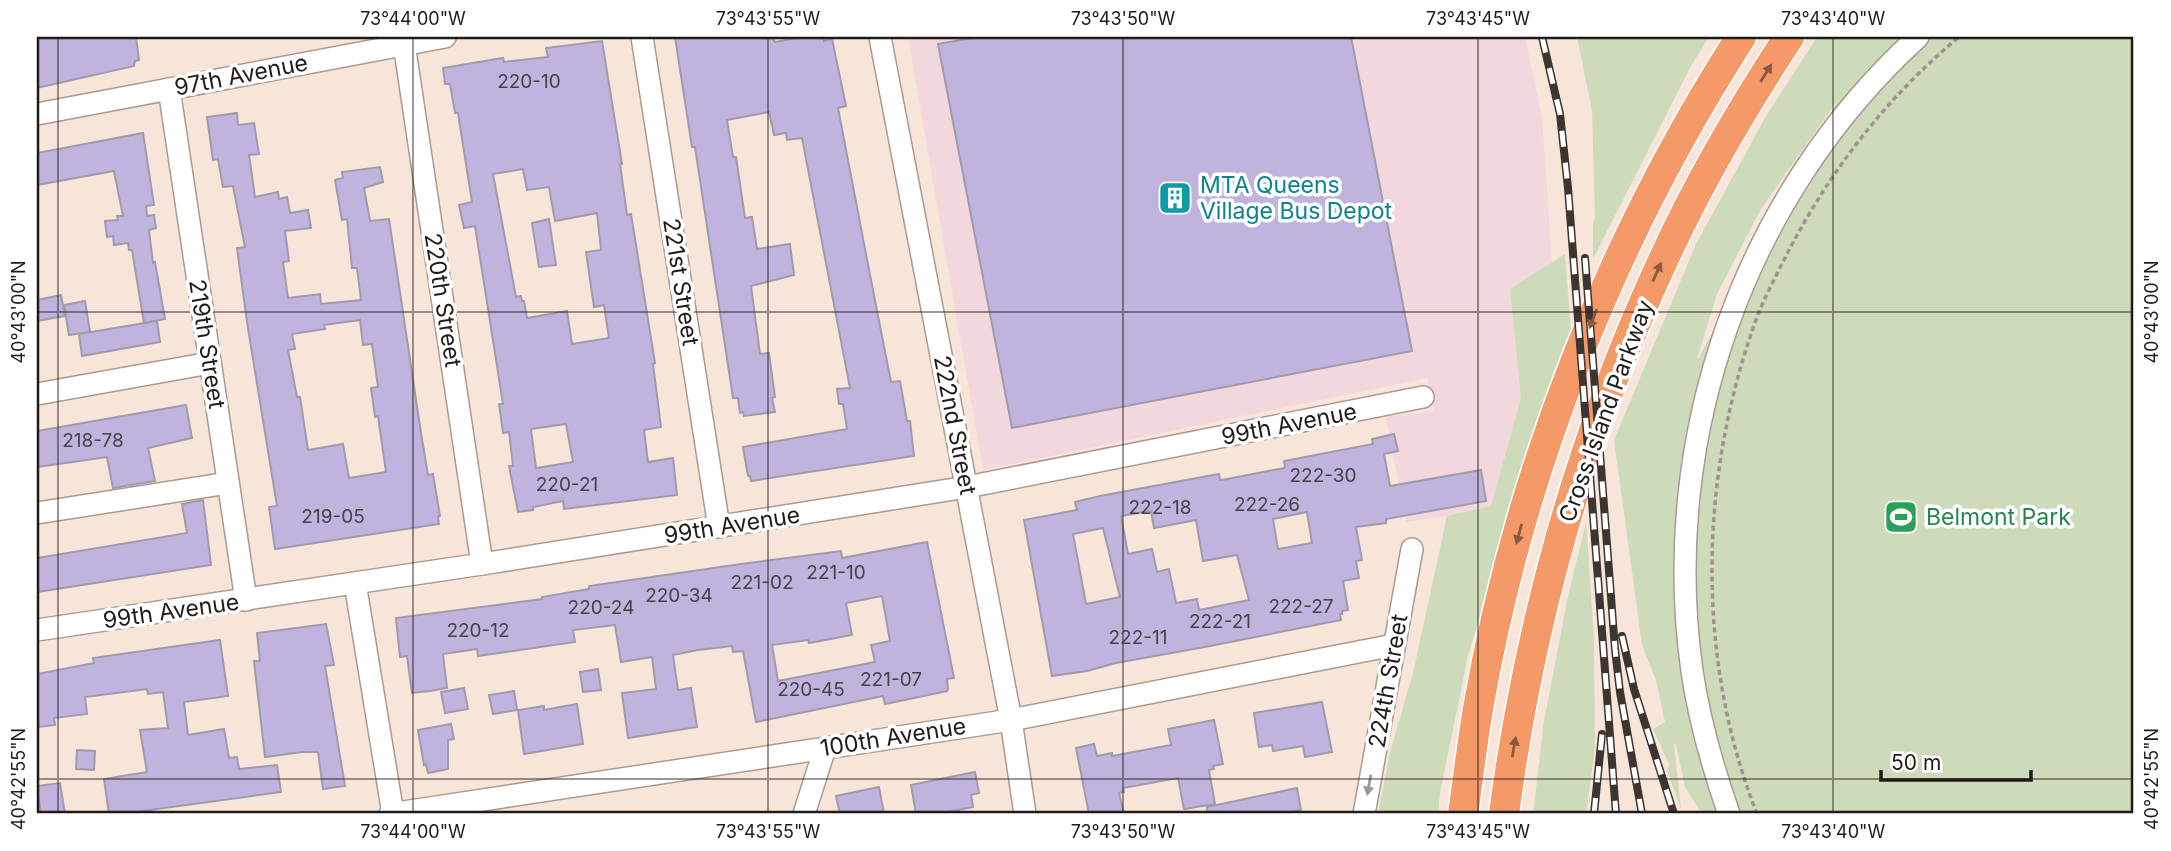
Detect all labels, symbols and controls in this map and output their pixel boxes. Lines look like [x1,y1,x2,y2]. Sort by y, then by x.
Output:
text: 73°44'00"W [360,8,466,29]
text: 73°43'55"W [716,8,820,29]
text: 73°43'50"W [1071,8,1176,29]
text: 73°43'45"W [1426,8,1530,29]
text: 73°43'40"W [1781,8,1885,29]
street label: 97th Avenue [172,48,310,102]
one-way arrow [1759,63,1772,82]
house number: 220-10 [497,70,561,93]
place label: MTA Queens Village Bus Depot [1200,171,1393,225]
building icon: MTA Queens Village Bus Depot [1156,179,1194,217]
street label: 221st Street [657,216,705,348]
street label: 220th Street [419,231,467,370]
text: 40°43'00"N [8,260,29,364]
text: 40°43'00"N [2141,260,2162,364]
one-way arrow [1652,262,1663,283]
street label: 219th Street [183,277,231,411]
street label: Cross Island Parkway [1553,296,1659,526]
one-way arrow [1588,308,1599,329]
street label: 222nd Street [928,353,982,497]
street label: 99th Avenue [1219,397,1359,451]
house number: 218-78 [62,429,124,452]
house number: 222-30 [1289,464,1357,487]
house number: 220-21 [536,473,598,496]
house number: 222-26 [1234,493,1300,516]
house number: 222-18 [1129,496,1191,519]
sports icon: Belmont Park [1882,498,1920,536]
street label: 99th Avenue [662,500,802,550]
place label: Belmont Park [1926,503,2071,531]
house number: 219-05 [301,505,365,528]
one-way arrow [1513,523,1524,545]
house number: 221-10 [806,561,866,584]
house number: 221-02 [730,571,794,594]
house number: 220-34 [645,584,713,607]
street label: 99th Avenue [101,588,241,634]
house number: 222-27 [1268,595,1334,618]
house number: 220-24 [568,596,634,619]
house number: 222-21 [1189,610,1251,633]
street label: 224th Street [1362,612,1414,750]
house number: 220-12 [446,619,510,642]
house number: 222-11 [1109,626,1167,649]
house number: 221-07 [860,668,922,691]
house number: 220-45 [777,678,845,701]
street label: 100th Avenue [818,712,968,762]
text: 40°42'55"N [8,728,29,830]
text: 40°42'55"N [2141,728,2162,830]
one-way arrow [1509,736,1520,758]
scale bar [1881,739,2031,783]
text: 50 m [1891,750,1941,775]
one-way arrow [1363,774,1374,796]
text: 73°44'00"W [360,821,466,842]
text: 73°43'55"W [716,821,820,842]
text: 73°43'50"W [1071,821,1176,842]
text: 73°43'45"W [1426,821,1530,842]
text: 73°43'40"W [1781,821,1885,842]

